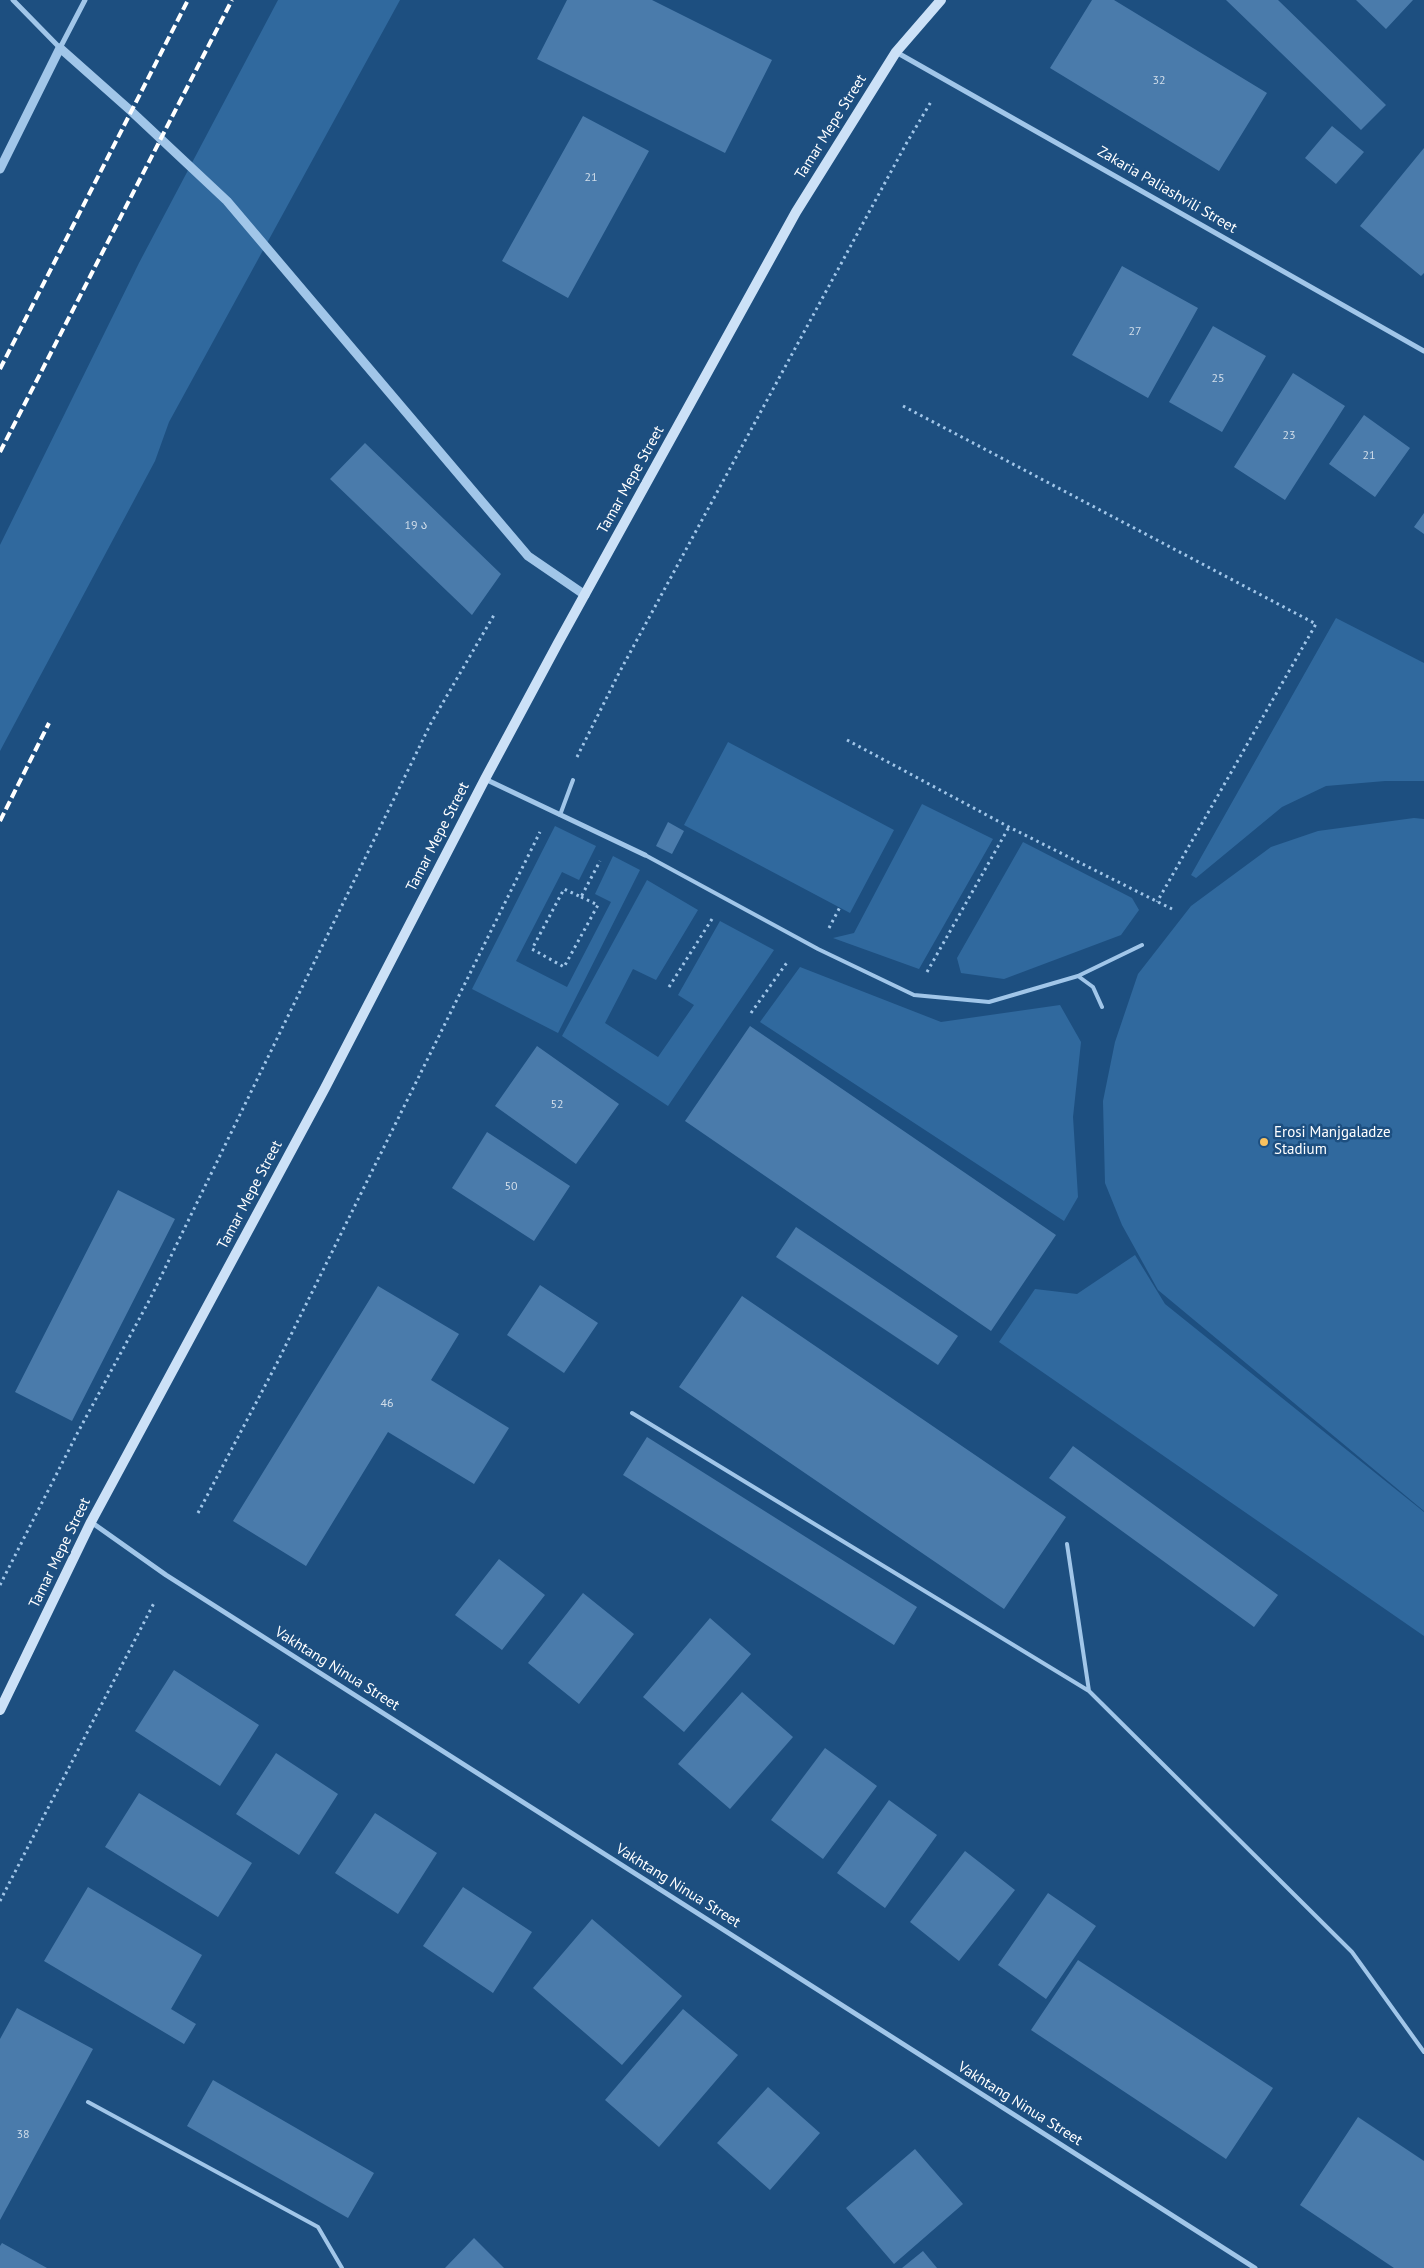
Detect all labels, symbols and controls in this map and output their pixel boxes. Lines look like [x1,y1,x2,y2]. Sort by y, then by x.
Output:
street label: Tamar Mepe Street [791,71,871,183]
house number: 32 [1152,74,1166,88]
street label: Zakaria Paliashvili Street [1094,143,1240,237]
house number: 21 [584,171,598,185]
house number: 27 [1128,325,1142,339]
house number: 25 [1211,372,1225,386]
street label: Tamar Mepe Street [594,423,668,537]
house number: 23 [1282,429,1296,443]
house number: 21 [1362,449,1376,463]
house number: 19 ა [405,519,427,533]
street label: Tamar Mepe Street [403,779,473,895]
house number: 52 [550,1098,564,1112]
place label: Erosi Manjgaladze Stadium [1274,1124,1391,1159]
marker: Erosi Manjgaladze Stadium [1258,1136,1270,1148]
street label: Tamar Mepe Street [214,1138,286,1252]
house number: 50 [504,1180,518,1194]
house number: 46 [380,1397,394,1411]
street label: Tamar Mepe Street [26,1495,94,1611]
street label: Vakhtang Ninua Street [271,1623,403,1715]
street label: Vakhtang Ninua Street [612,1840,744,1932]
street label: Vakhtang Ninua Street [954,2058,1086,2150]
house number: 38 [16,2128,30,2142]

